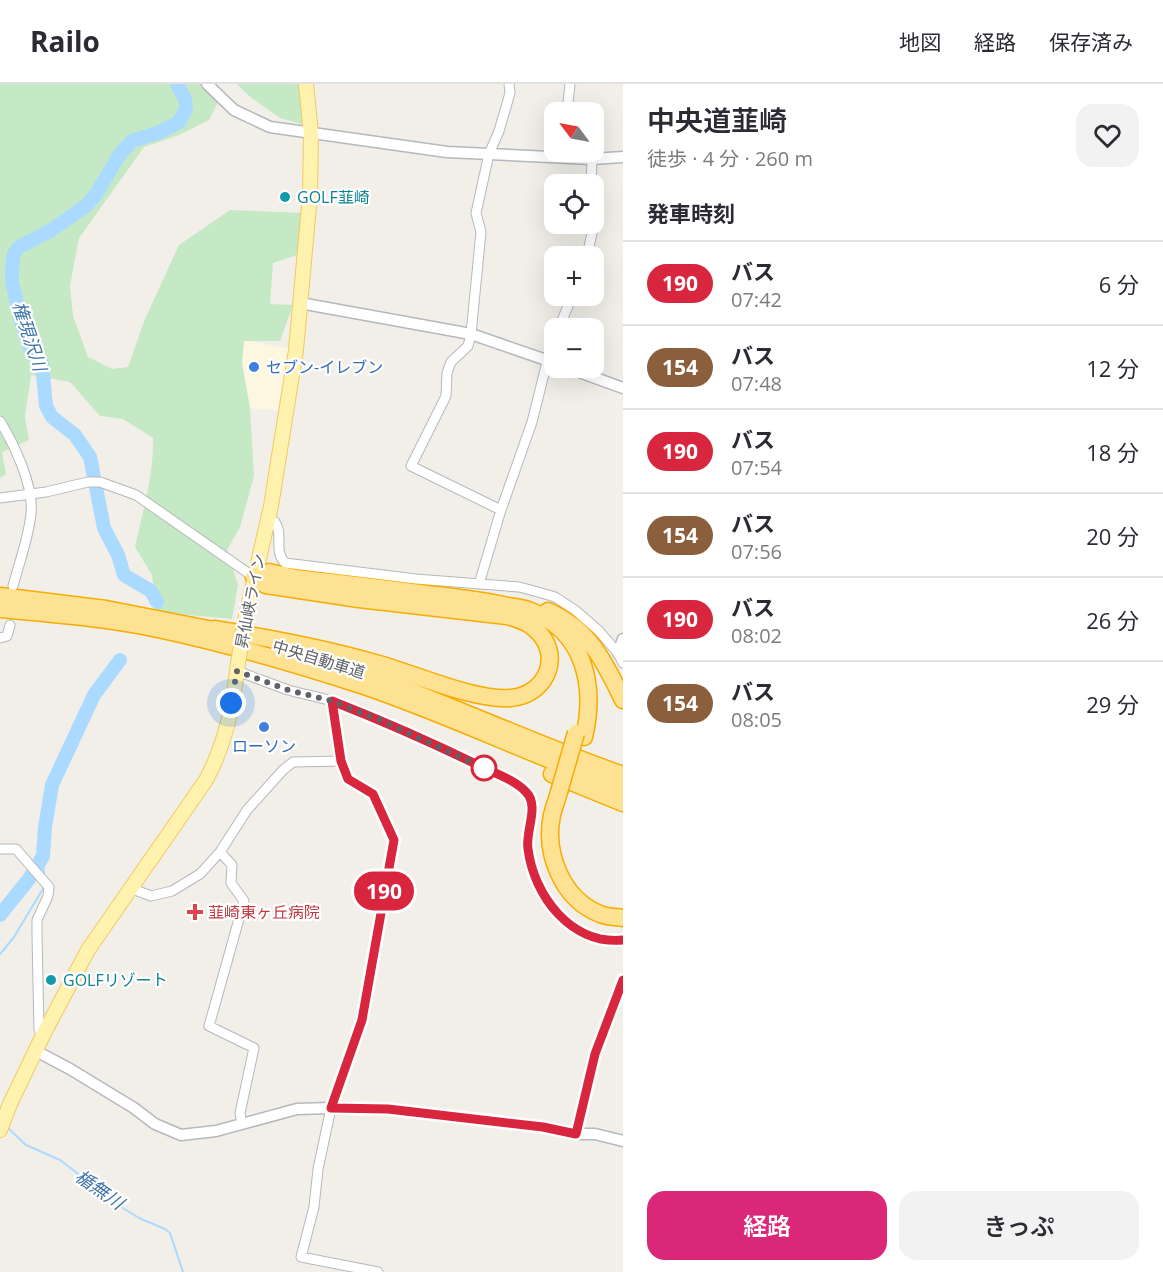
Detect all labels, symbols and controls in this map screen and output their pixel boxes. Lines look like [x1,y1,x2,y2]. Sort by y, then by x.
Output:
text: Railo [30,22,100,60]
text: 地図 [899,28,941,56]
text: 経路 [974,28,1016,56]
text: 保存済み [1049,28,1133,56]
text: 中央道韮崎 [647,101,787,139]
north arrow [544,102,604,162]
map controls [544,102,604,378]
button: heart [1076,104,1139,167]
text: 徒歩 · 4 分 · 260 m [647,145,813,172]
button: locate [544,174,604,234]
place label: GOLF韮崎 [297,186,370,208]
marker: GOLF韮崎 [278,190,292,204]
text: 発車時刻 [647,198,735,228]
button: + [544,246,604,306]
text: バス [731,256,775,286]
text: 190 [662,269,698,297]
text: 6 分 [1099,269,1139,299]
text: 07:42 [731,286,782,313]
water label: 権現沢川 [7,298,53,376]
button: − [544,318,604,378]
text: バス [731,340,775,370]
text: 154 [662,353,698,381]
text: 12 分 [1086,353,1139,383]
place label: セブン-イレブン [266,356,383,378]
marker: セブン-イレブン [247,360,261,374]
text: 07:48 [731,370,782,397]
text: バス [731,424,775,454]
text: 190 [662,437,698,465]
text: 18 分 [1086,437,1139,467]
text: 07:54 [731,454,782,481]
text: バス [731,508,775,538]
text: 154 [662,521,698,549]
text: 20 分 [1086,521,1139,551]
text: 07:56 [731,538,782,565]
street label: 昇仙峡ライン [230,552,270,650]
text: バス [731,592,775,622]
text: 190 [662,605,698,633]
text: 26 分 [1086,605,1139,635]
text: 08:02 [731,622,782,649]
street label: 中央自動車道 [270,634,368,684]
text: バス [731,676,775,706]
your location [216,688,246,718]
text: 154 [662,689,698,717]
text: 29 分 [1086,689,1139,719]
text: 08:05 [731,706,782,733]
marker: ローソン [257,720,271,734]
place label: ローソン [232,735,296,757]
unlabelled marker [471,755,497,781]
line badge: 190 [350,872,418,910]
text: 190 [366,877,402,905]
place label: 韮崎東ヶ丘病院 [208,901,320,923]
marker: 韮崎東ヶ丘病院 [186,903,204,921]
place label: GOLFリゾート [63,969,168,991]
marker: GOLFリゾート [44,973,58,987]
water label: 楯無川 [71,1164,131,1215]
button: 経路 [647,1191,887,1260]
button: きっぷ [899,1191,1139,1260]

